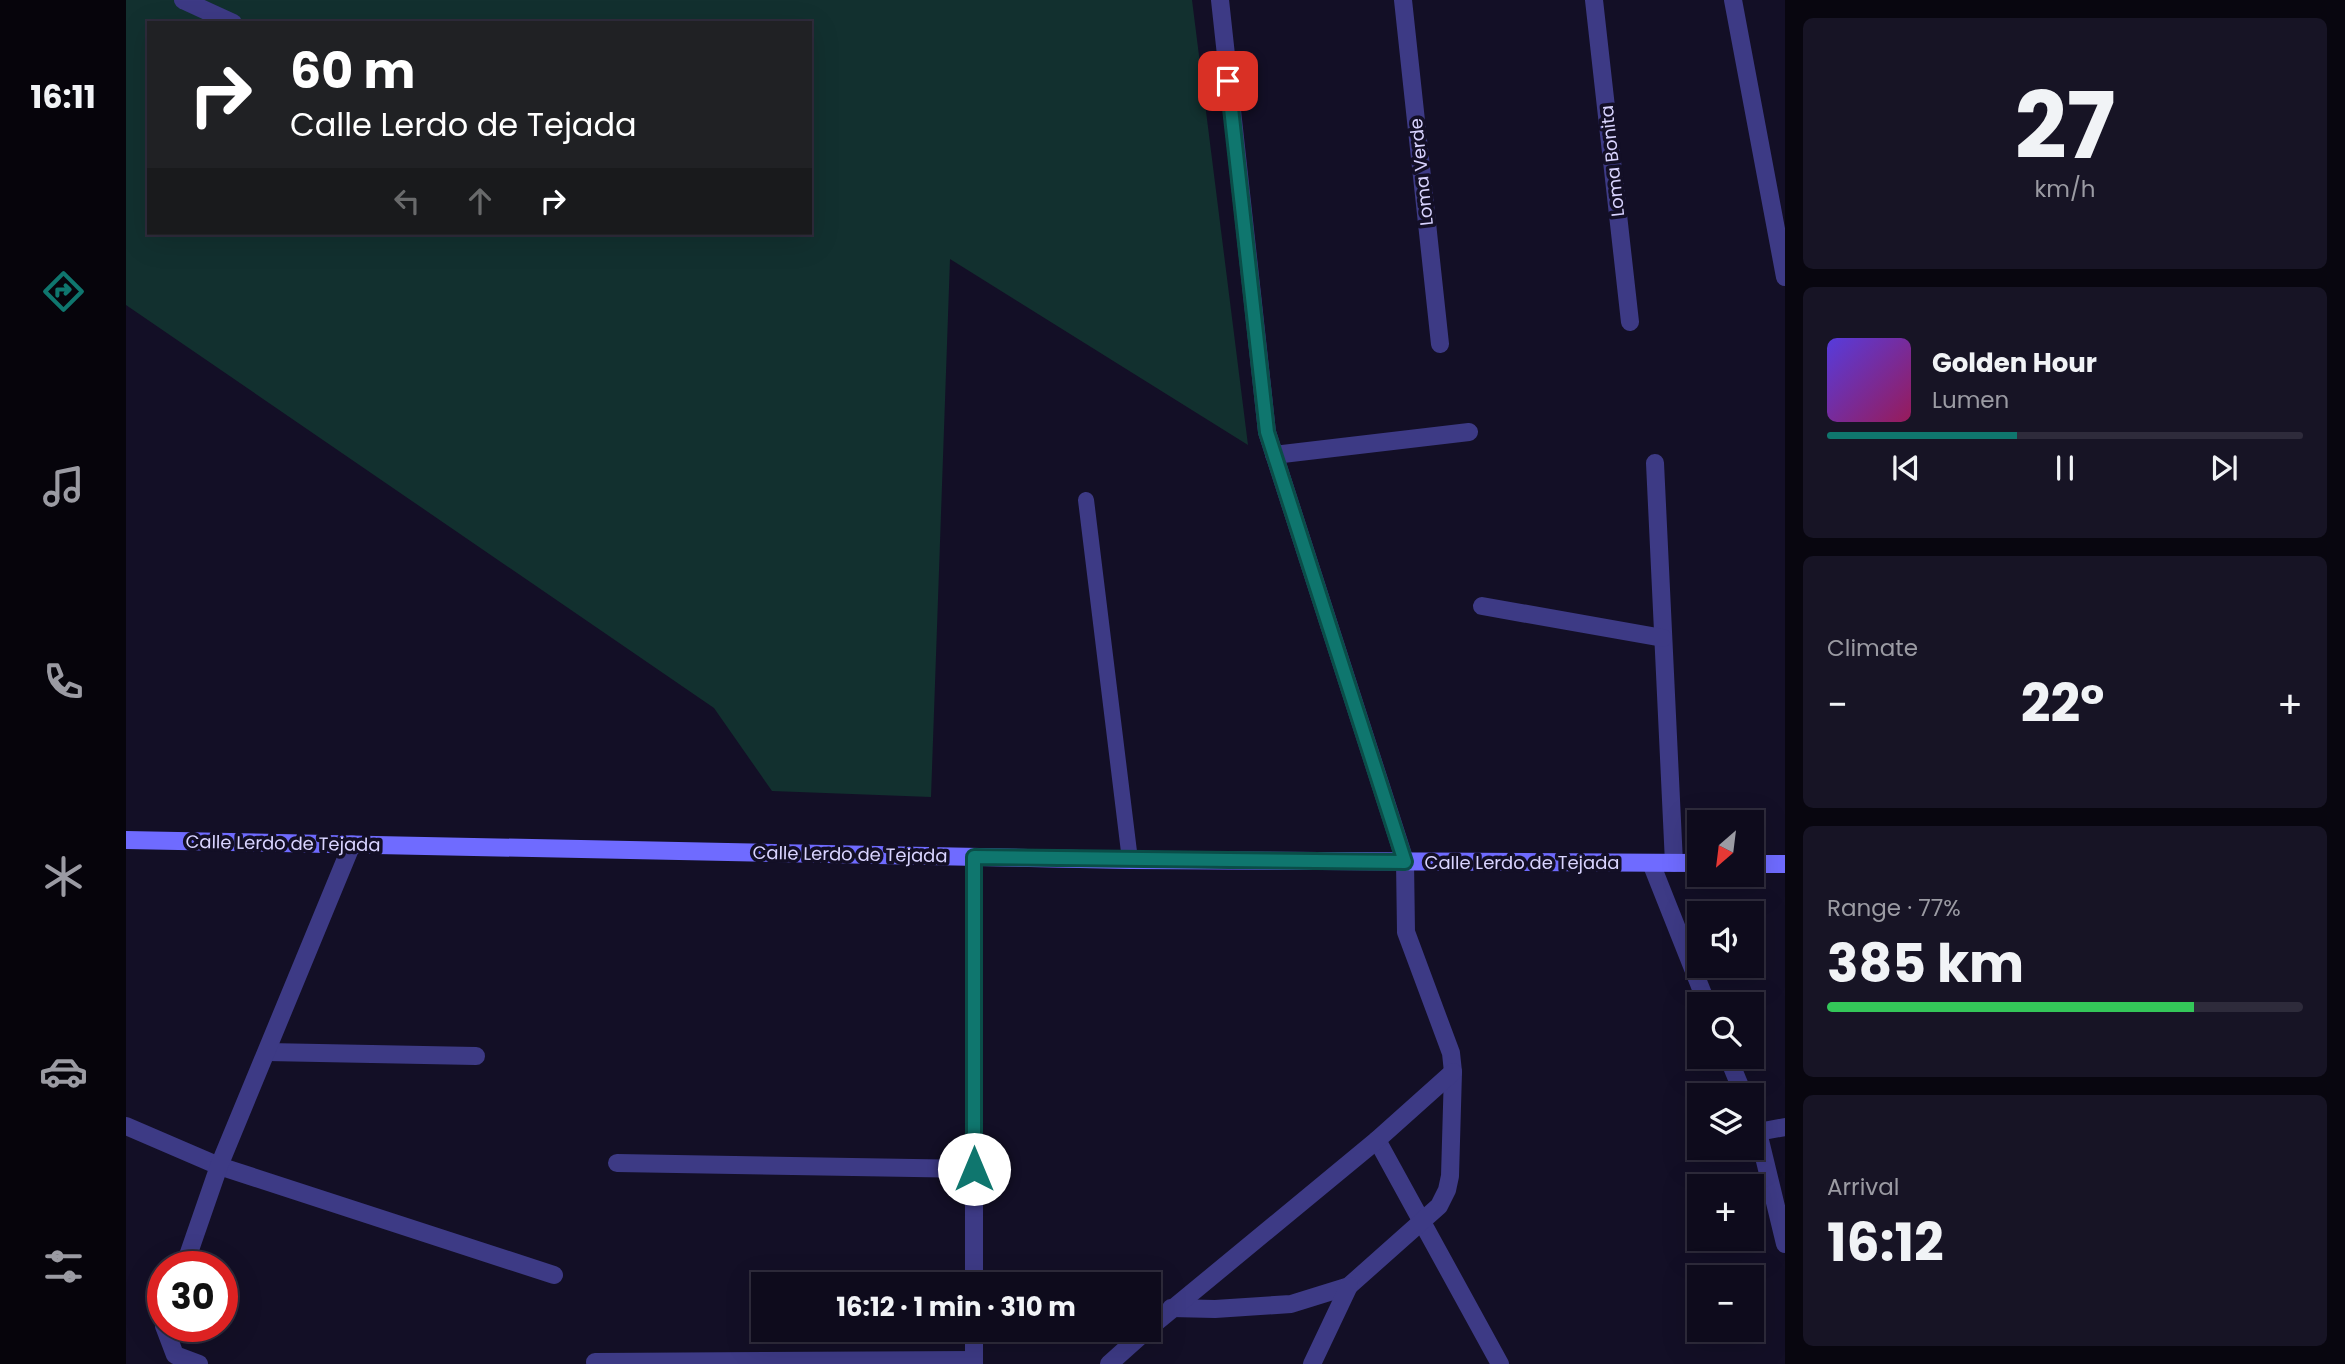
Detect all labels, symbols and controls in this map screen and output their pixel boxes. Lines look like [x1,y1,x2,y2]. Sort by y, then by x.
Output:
text: 60 m [290,37,415,105]
icon: right [175,49,266,140]
pin [1198,51,1258,111]
icon: arrive [1209,62,1247,100]
text: 27 [2015,62,2115,190]
text: 16:11 [30,74,96,119]
text: Calle Lerdo de Tejada [290,102,637,147]
street label: Loma Bonita [1594,104,1630,218]
street label: Loma Verde [1403,117,1439,227]
text: km/h [2034,173,2096,205]
icon: left [388,182,426,220]
icon: ahead [461,182,499,220]
icon: right [534,182,572,220]
icon: directions [39,267,88,316]
text: Golden Hour [1932,345,2097,381]
text: Lumen [1932,384,2009,416]
icon: previous [1887,449,1925,487]
icon: pause [2046,449,2084,487]
icon: next [2205,449,2243,487]
icon: music [39,462,88,511]
text: Climate [1827,632,1918,664]
icon: phone [39,657,88,706]
text: 22° [2021,667,2104,740]
text: − [1827,678,1848,731]
text: + [2277,678,2303,731]
north arrow [1687,810,1764,887]
map controls [1687,810,1764,1342]
street label: Calle Lerdo de Tejada [185,829,381,857]
street label: Calle Lerdo de Tejada [752,840,948,868]
street label: Calle Lerdo de Tejada [1424,850,1620,875]
icon: climate [39,852,88,901]
text: Range · 77% [1827,892,1961,924]
button: sound [1687,901,1764,978]
text: 385 km [1827,927,2024,1000]
button: search [1687,992,1764,1069]
icon: car [39,1047,88,1096]
button: layers [1687,1083,1764,1160]
position arrow [937,1132,1011,1206]
text: Arrival [1827,1171,1899,1203]
button: + [1687,1174,1764,1251]
text: 16:12 [1827,1206,1944,1279]
icon: filters [39,1242,88,1291]
speed limit sign: 30 [147,1251,238,1342]
button: − [1687,1265,1764,1342]
text: 16:12 · 1 min · 310 m [836,1289,1076,1325]

